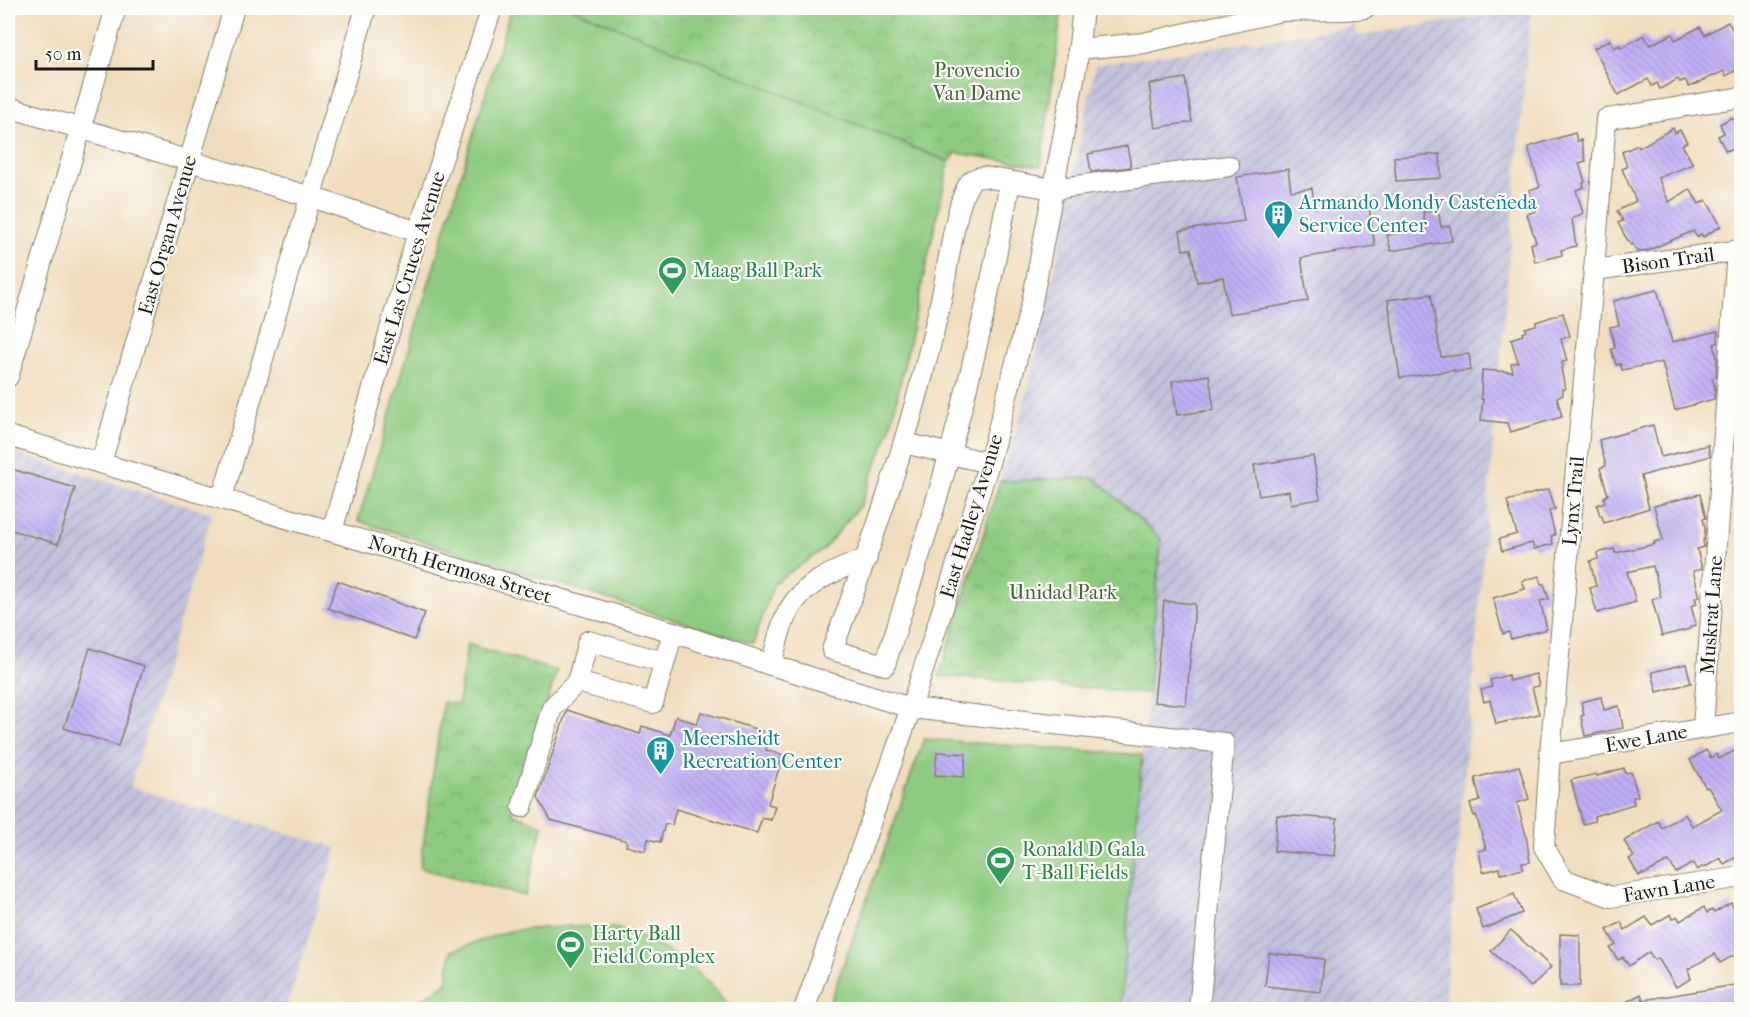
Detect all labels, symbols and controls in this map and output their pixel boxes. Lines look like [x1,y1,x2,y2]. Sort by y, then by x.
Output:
scale bar [36,33,153,71]
text: 50 m [45,44,82,65]
park label: Provencio Van Dame [932,59,1021,105]
street label: East Organ Avenue [134,153,201,318]
street label: East Las Cruces Avenue [369,168,450,368]
place label: Armando Mondy Casteñeda Service Center [1298,191,1538,237]
building icon: Armando Mondy Casteñeda Service Center [1262,198,1294,240]
street label: Bison Trail [1620,243,1716,278]
sports icon: Maag Ball Park [656,254,688,296]
place label: Maag Ball Park [693,259,823,282]
street label: East Hadley Avenue [936,431,1007,601]
street label: Lynx Trail [1558,455,1589,547]
street label: North Hermosa Street [365,531,554,608]
street label: Muskrat Lane [1696,555,1727,675]
park label: Unidad Park [1009,581,1118,604]
street label: Ewe Lane [1603,720,1689,757]
place label: Meersheidt Recreation Center [682,727,842,773]
building icon: Meersheidt Recreation Center [645,734,677,776]
place label: Ronald D Gala T-Ball Fields [1022,838,1146,884]
sports icon: Ronald D Gala T-Ball Fields [985,844,1017,886]
street label: Fawn Lane [1621,870,1717,907]
place label: Harty Ball Field Complex [592,922,716,968]
sports icon: Harty Ball Field Complex [555,928,587,970]

